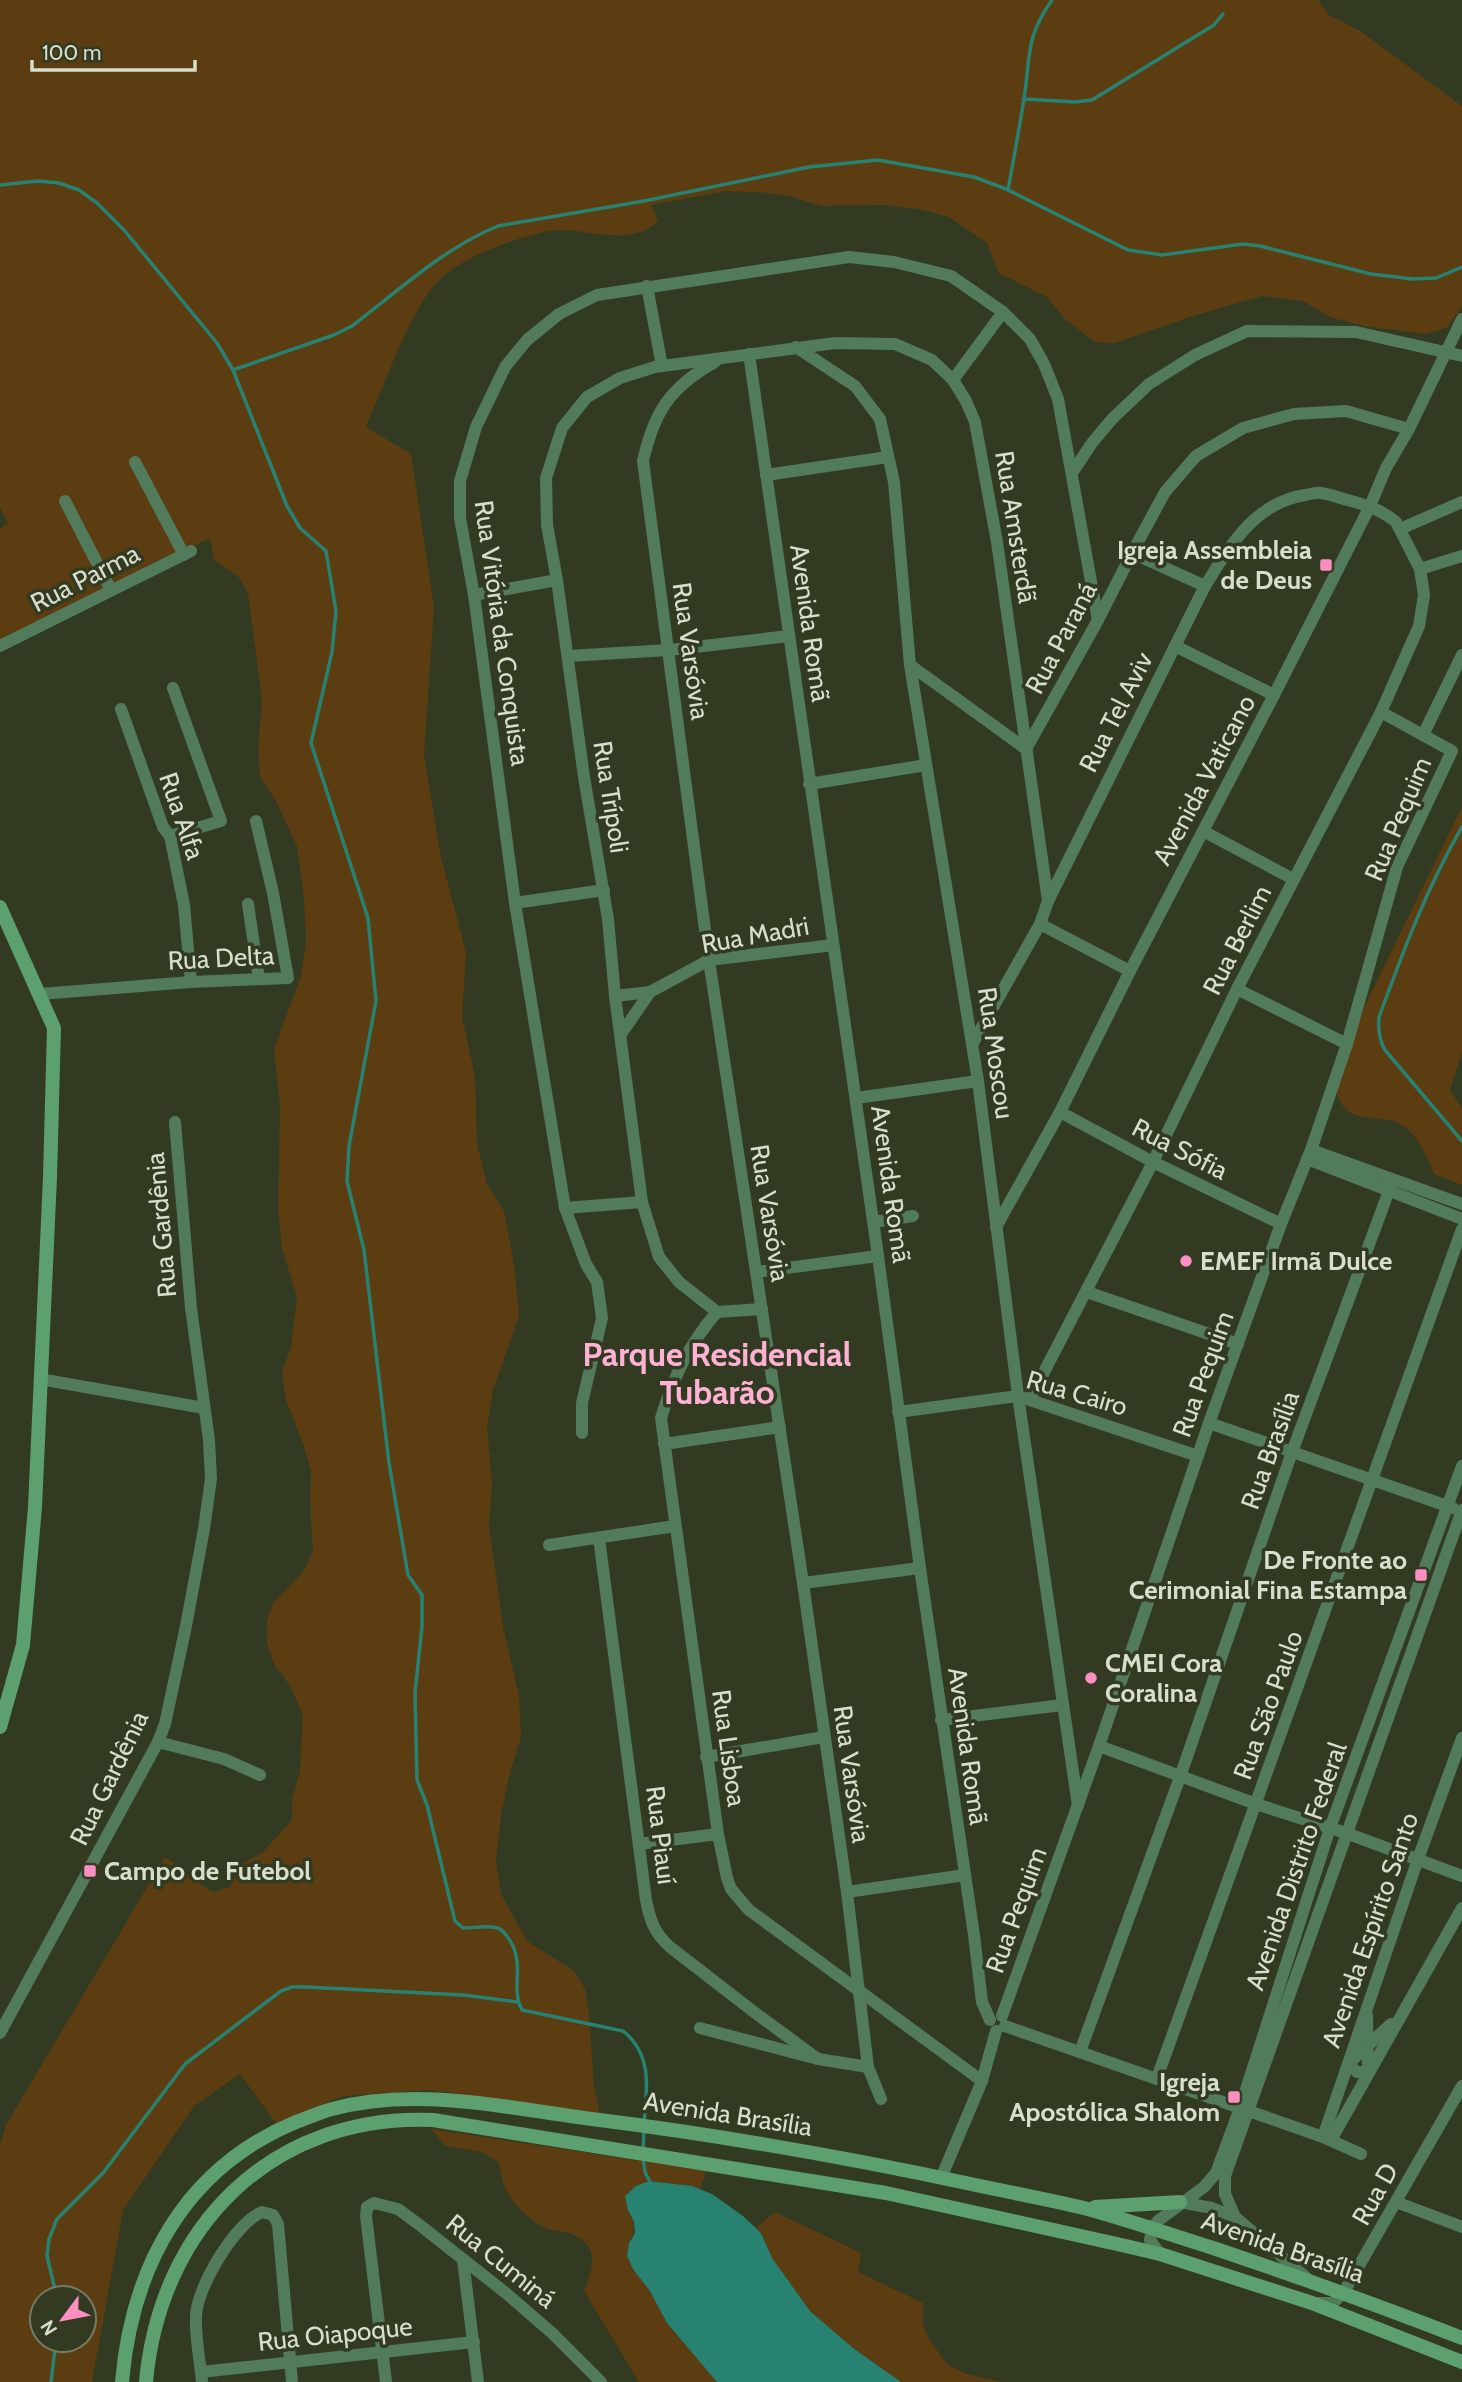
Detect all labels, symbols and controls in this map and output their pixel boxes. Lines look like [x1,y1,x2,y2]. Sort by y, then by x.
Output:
scale bar [32,28,194,72]
text: 100 m [42,40,101,65]
street label: Rua Amsterdã [988,449,1044,606]
street label: Rua Vitória da Conquista [468,498,537,768]
place label: Igreja Assembleia de Deus [1117,534,1312,596]
street label: Rua Parma [25,537,145,619]
street label: Avenida Romã [783,542,837,704]
marker: Igreja Assembleia de Deus [1318,557,1334,573]
street label: Rua Paraná [1018,576,1104,699]
street label: Rua Varsóvia [666,580,717,722]
street label: Rua Tel Aviv [1072,646,1160,777]
street label: Avenida Vaticano [1146,689,1262,871]
street label: Rua Trípoli [586,739,636,855]
street label: Rua Pequim [1358,752,1438,886]
street label: Rua Alfa [152,768,212,864]
street label: Rua Berlim [1196,880,1278,1000]
street label: Rua Madri [699,910,811,960]
street label: Rua Delta [167,939,276,977]
street label: Rua Moscou [971,985,1021,1121]
street label: Avenida Romã [864,1103,918,1265]
street label: Rua Sófia [1127,1111,1234,1187]
street label: Rua Varsóvia [743,1142,797,1284]
street label: Rua Gardênia [139,1151,183,1299]
place label: EMEF Irmã Dulce [1200,1245,1392,1277]
marker: EMEF Irmã Dulce [1178,1253,1194,1269]
street label: Rua Pequim [1165,1307,1241,1441]
district label: Parque Residencial Tubarão [583,1334,851,1412]
street label: Rua Cairo [1023,1363,1131,1423]
street label: Rua Brasília [1234,1386,1306,1514]
place label: De Fronte ao Cerimonial Fina Estampa [1129,1544,1407,1606]
marker: De Fronte ao Cerimonial Fina Estampa [1413,1567,1429,1583]
street label: Rua São Paulo [1226,1626,1310,1784]
place label: CMEI Cora Coralina [1105,1647,1222,1709]
street label: Avenida Romã [941,1665,995,1827]
marker: CMEI Cora Coralina [1083,1670,1099,1686]
street label: Rua Lisboa [705,1687,753,1809]
street label: Rua Varsóvia [827,1703,878,1845]
street label: Rua Gardênia [63,1705,155,1850]
street label: Avenida Distrito Federal [1239,1738,1353,1994]
street label: Rua Piauí [639,1784,683,1887]
street label: Avenida Espírito Santo [1315,1808,1425,2052]
street label: Rua Pequim [978,1843,1054,1977]
place label: Campo de Futebol [104,1855,311,1887]
marker: Campo de Futebol [82,1863,98,1879]
place label: Igreja Apostólica Shalom [1009,2066,1220,2128]
street label: Avenida Brasília [642,2085,815,2143]
marker: Igreja Apostólica Shalom [1226,2089,1242,2105]
street label: Rua D [1345,2157,1405,2231]
street label: Avenida Brasília [1197,2204,1369,2290]
street label: Rua Cuminá [440,2207,563,2315]
north arrow [28,2284,98,2354]
street label: Rua Oiapoque [256,2310,414,2358]
text: N [36,2316,62,2340]

